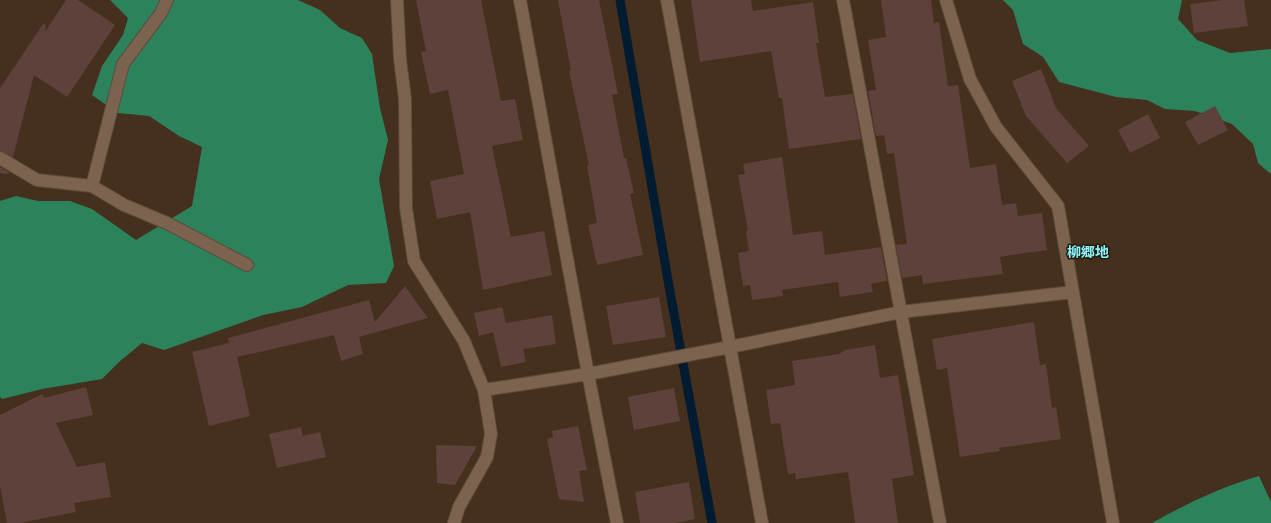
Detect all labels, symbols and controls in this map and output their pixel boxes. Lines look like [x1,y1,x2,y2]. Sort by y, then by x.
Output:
district label: 柳郷地 [1067,244,1109,261]

